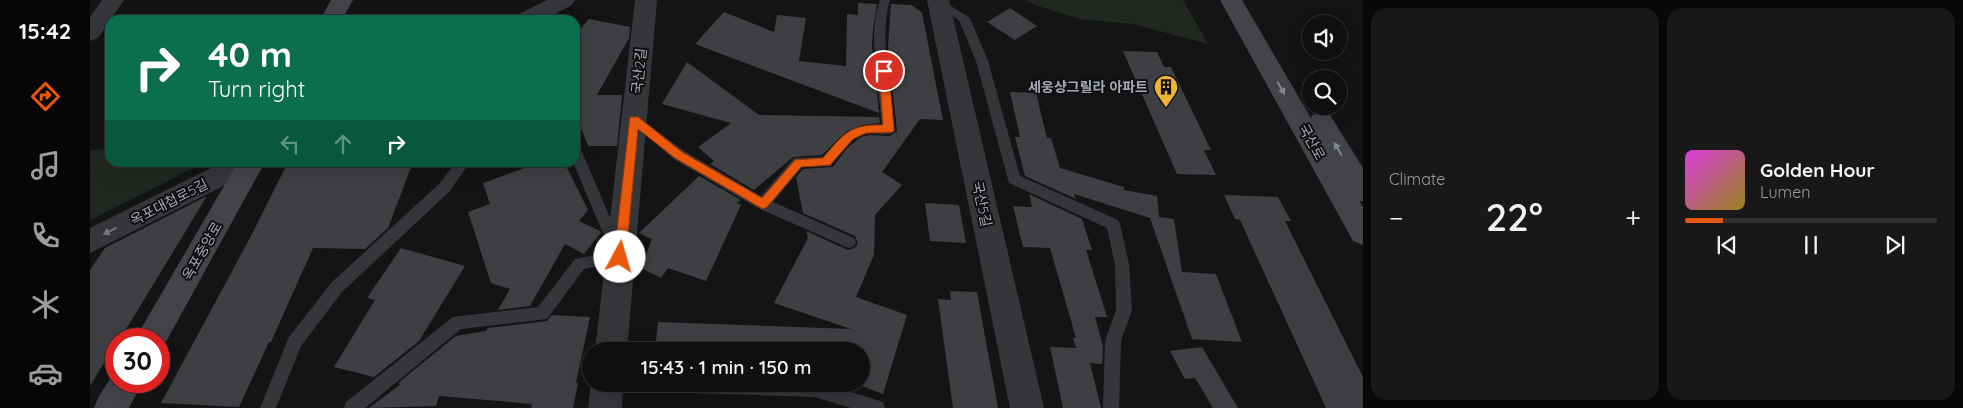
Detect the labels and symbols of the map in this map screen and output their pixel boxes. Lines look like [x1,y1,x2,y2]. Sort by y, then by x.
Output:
street label: 국산2길 [628,47,650,95]
pin [863,50,905,92]
building icon: 세웅샹그릴라 아파트 [1153,74,1179,108]
place label: 세웅샹그릴라 아파트 [1028,78,1148,96]
one-way arrow [1277,82,1286,95]
street label: 국산로 [1295,121,1329,163]
one-way arrow [1333,143,1342,156]
street label: 옥포대첩로5길 [127,175,211,229]
street label: 국산5길 [968,179,996,229]
street label: 옥포중앙로 [178,219,226,283]
one-way arrow [103,227,118,235]
position arrow [593,230,645,282]
speed limit sign: 30 [105,328,170,393]

